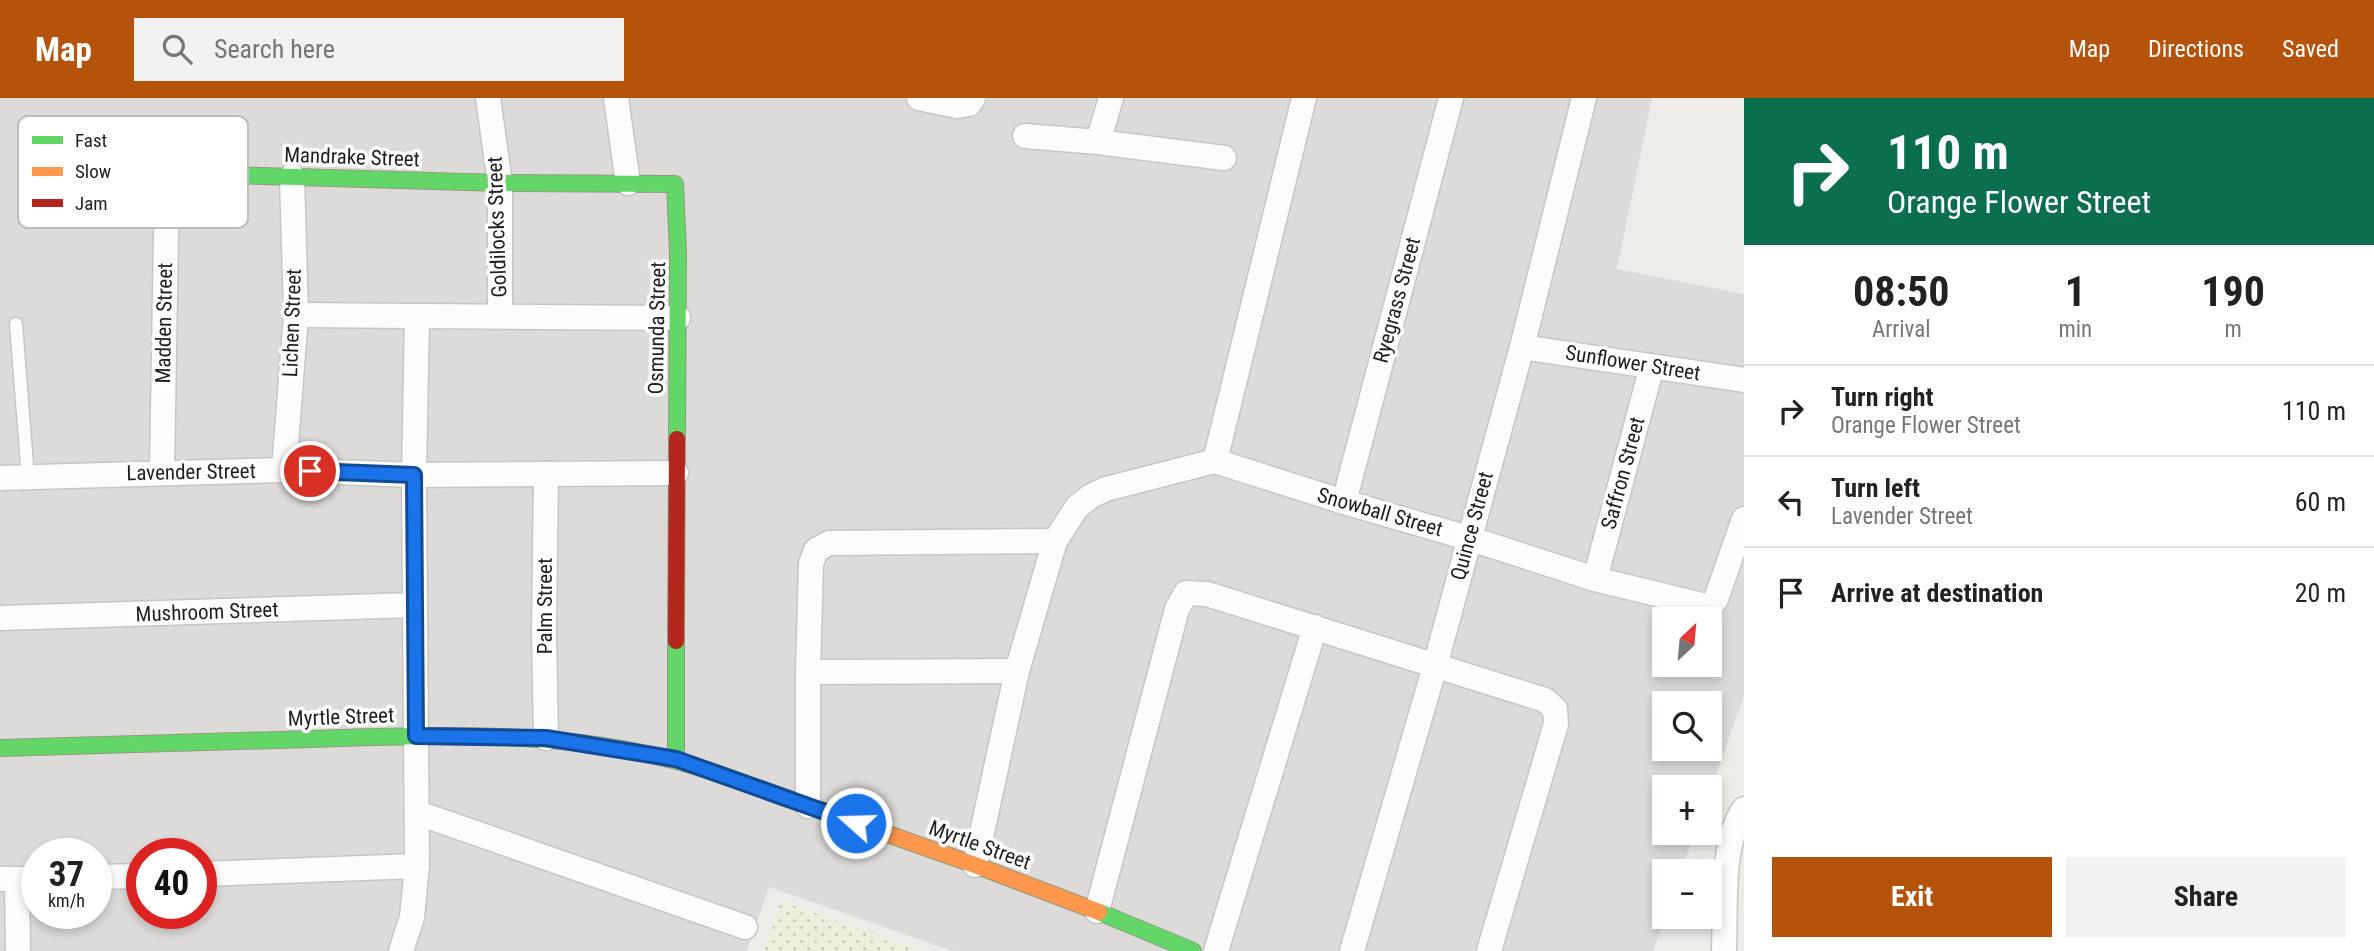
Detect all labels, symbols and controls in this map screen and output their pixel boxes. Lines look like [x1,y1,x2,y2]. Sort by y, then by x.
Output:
search box [134,18,624,81]
text: Map [35,30,92,69]
icon: search [158,30,196,68]
text: Search here [214,34,335,64]
text: Map [2069,35,2110,63]
text: Directions [2148,35,2244,63]
text: Saved [2282,35,2339,63]
legend [18,116,248,228]
text: 110 m [1887,124,2009,181]
icon: right [1772,126,1863,217]
text: Fast [75,129,107,152]
street label: Mandrake Street [284,143,420,171]
street label: Goldilocks Street [483,156,511,298]
text: Slow [75,160,111,183]
text: Orange Flower Street [1887,183,2151,221]
text: Jam [75,192,108,215]
street label: Ryegrass Street [1369,234,1425,366]
street label: Osmunda Street [644,261,670,395]
street label: Madden Street [151,262,177,384]
text: 08:50 [1853,267,1949,316]
text: 1 [2065,267,2086,316]
text: 190 [2201,267,2265,316]
street label: Lichen Street [278,268,306,378]
text: Arrival [1872,316,1930,343]
text: min [2058,316,2092,343]
text: m [2224,316,2242,343]
street label: Sunflower Street [1564,340,1702,386]
text: Turn right [1831,382,1933,412]
icon: right [1772,392,1810,430]
text: 110 m [2282,396,2346,426]
text: Orange Flower Street [1831,412,2021,439]
street label: Saffron Street [1597,414,1649,532]
pin [280,441,340,501]
icon: arrive [291,452,329,490]
street label: Lavender Street [126,459,256,485]
street label: Quince Street [1446,469,1498,583]
text: Turn left [1831,473,1920,503]
street label: Snowball Street [1315,483,1445,541]
icon: left [1772,483,1810,521]
text: 60 m [2295,487,2346,517]
text: Lavender Street [1831,503,1973,530]
street label: Palm Street [533,558,557,654]
icon: arrive [1772,574,1810,612]
text: Arrive at destination [1831,578,2043,608]
text: 20 m [2295,578,2346,608]
street label: Mushroom Street [135,598,279,626]
north arrow [1652,607,1722,677]
map controls [1652,607,1722,929]
button: search [1652,691,1722,761]
street label: Myrtle Street [287,703,395,731]
button: + [1652,775,1722,845]
position arrow [819,786,893,860]
street label: Myrtle Street [926,816,1034,874]
speed limit sign: 40 [126,838,217,929]
text: 37 [49,854,84,895]
button: Exit [1772,857,2052,937]
button: Share [2066,857,2346,937]
button: − [1652,859,1722,929]
text: km/h [48,890,85,911]

